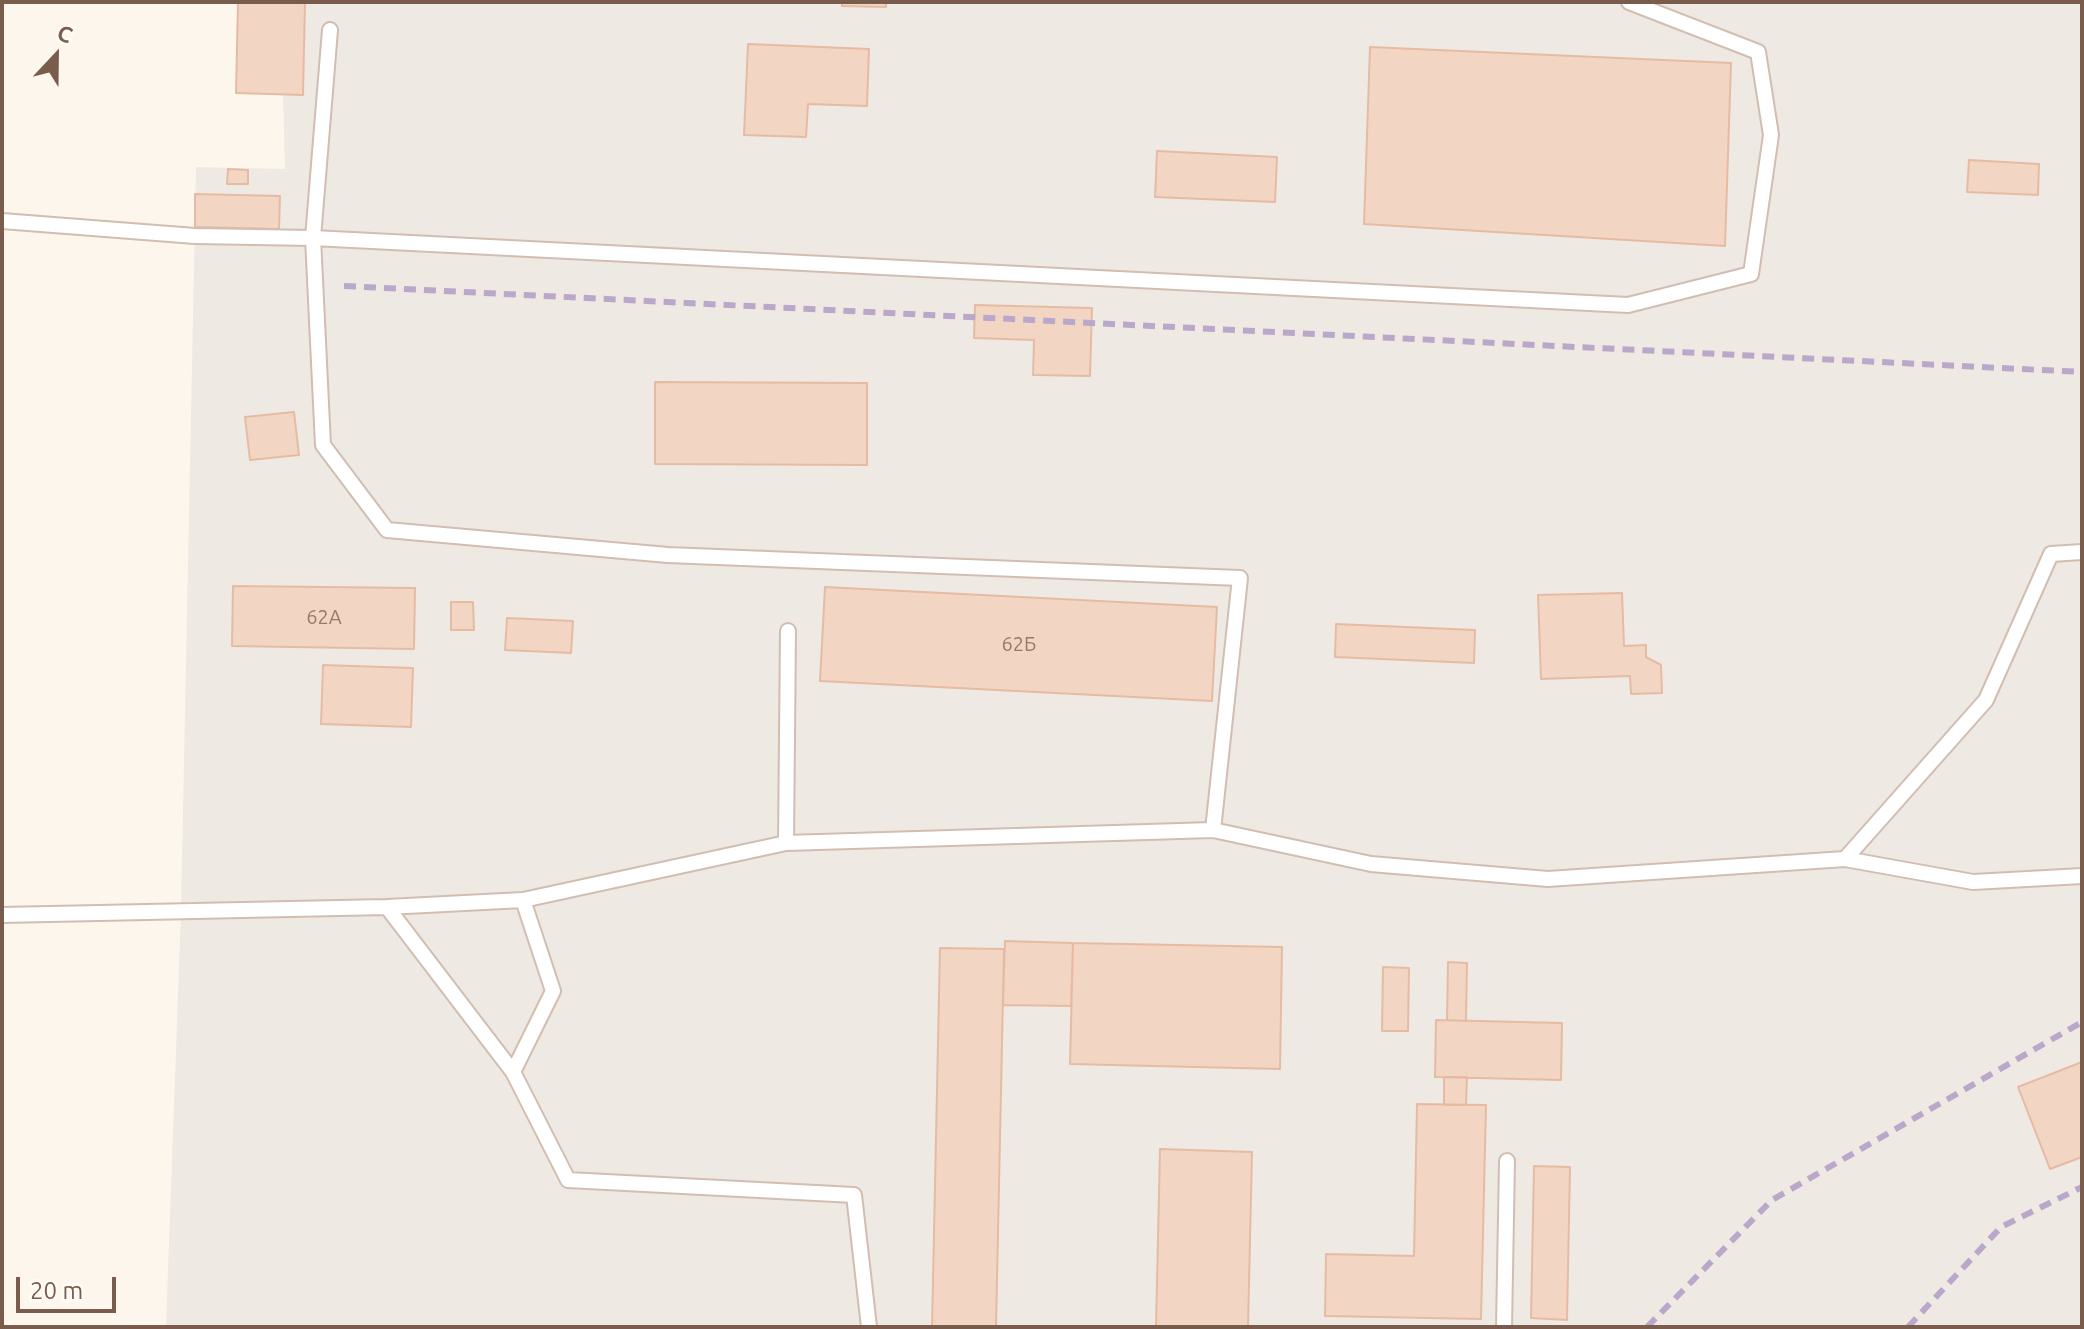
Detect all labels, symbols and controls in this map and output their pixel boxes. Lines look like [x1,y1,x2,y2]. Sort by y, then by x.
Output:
north arrow [16,16,96,96]
text: С [54,19,76,48]
house number: 62А [306,605,342,629]
house number: 62Б [1002,632,1036,656]
scale bar [20,1261,120,1311]
text: 20 m [30,1277,83,1304]

